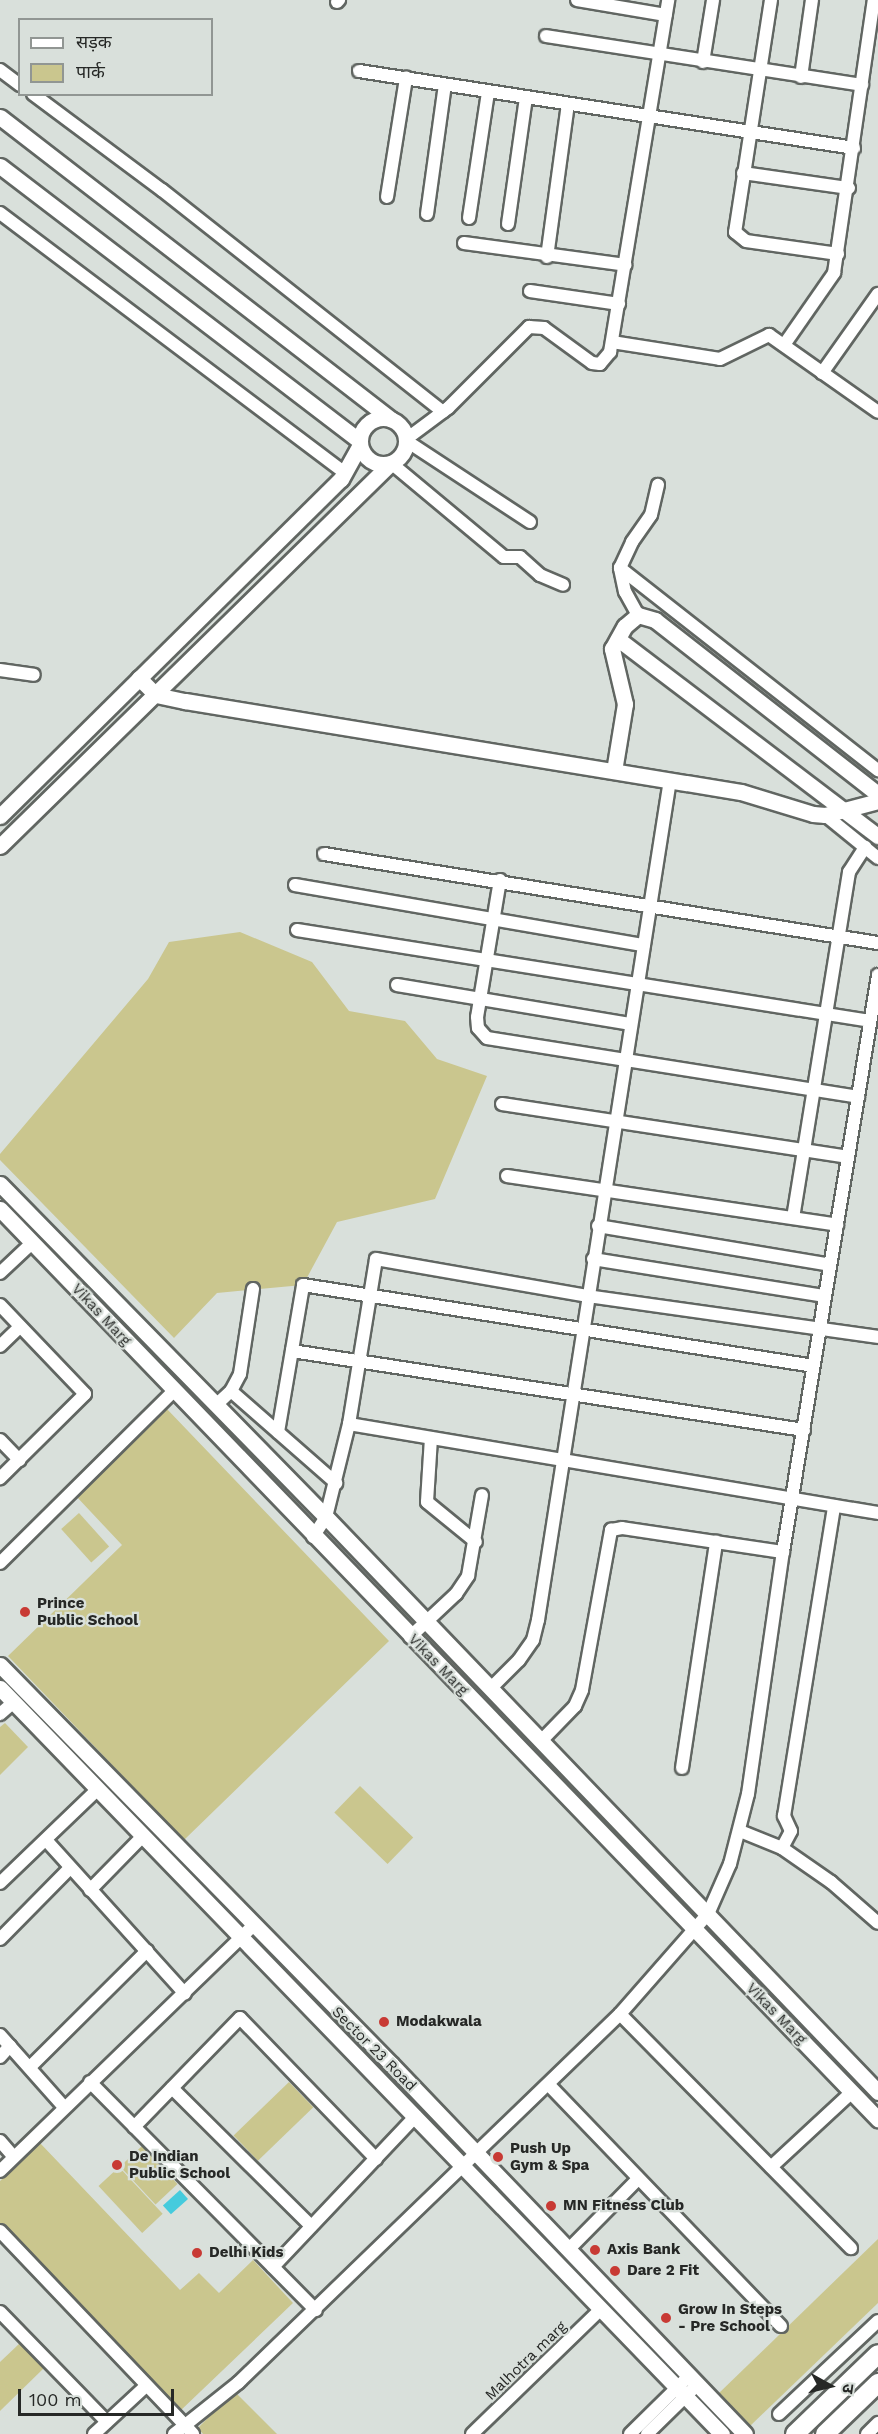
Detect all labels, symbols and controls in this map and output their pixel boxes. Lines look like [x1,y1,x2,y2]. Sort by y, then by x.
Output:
legend [18,18,213,96]
text: सड़क [76,31,112,52]
text: पार्क [76,61,105,82]
street label: Vikas Marg [68,1280,134,1350]
place label: Prince Public School [37,1594,138,1629]
marker: Prince Public School [18,1605,32,1619]
street label: Vikas Marg [404,1631,472,1699]
street label: Vikas Marg [742,1980,810,2048]
street label: Sector 23 Road [328,2003,420,2095]
place label: Modakwala [396,2013,482,2031]
marker: Modakwala [377,2015,391,2029]
place label: Push Up Gym & Spa [510,2139,589,2174]
place label: De Indian Public School [129,2147,230,2182]
marker: Push Up Gym & Spa [491,2150,505,2164]
marker: De Indian Public School [110,2158,124,2172]
place label: MN Fitness Club [563,2197,684,2215]
marker: MN Fitness Club [544,2199,558,2213]
place label: Axis Bank [607,2241,680,2259]
marker: Axis Bank [588,2243,602,2257]
place label: Delhi Kids [209,2244,283,2262]
marker: Delhi Kids [190,2246,204,2260]
place label: Dare 2 Fit [627,2262,699,2280]
marker: Dare 2 Fit [608,2264,622,2278]
place label: Grow In Steps - Pre School [678,2300,782,2335]
marker: Grow In Steps - Pre School [659,2311,673,2325]
street label: Malhotra marg [482,2318,570,2404]
north arrow [800,2356,860,2416]
scale bar [21,2377,177,2415]
text: उ [838,2383,858,2395]
text: 100 m [29,2389,82,2410]

